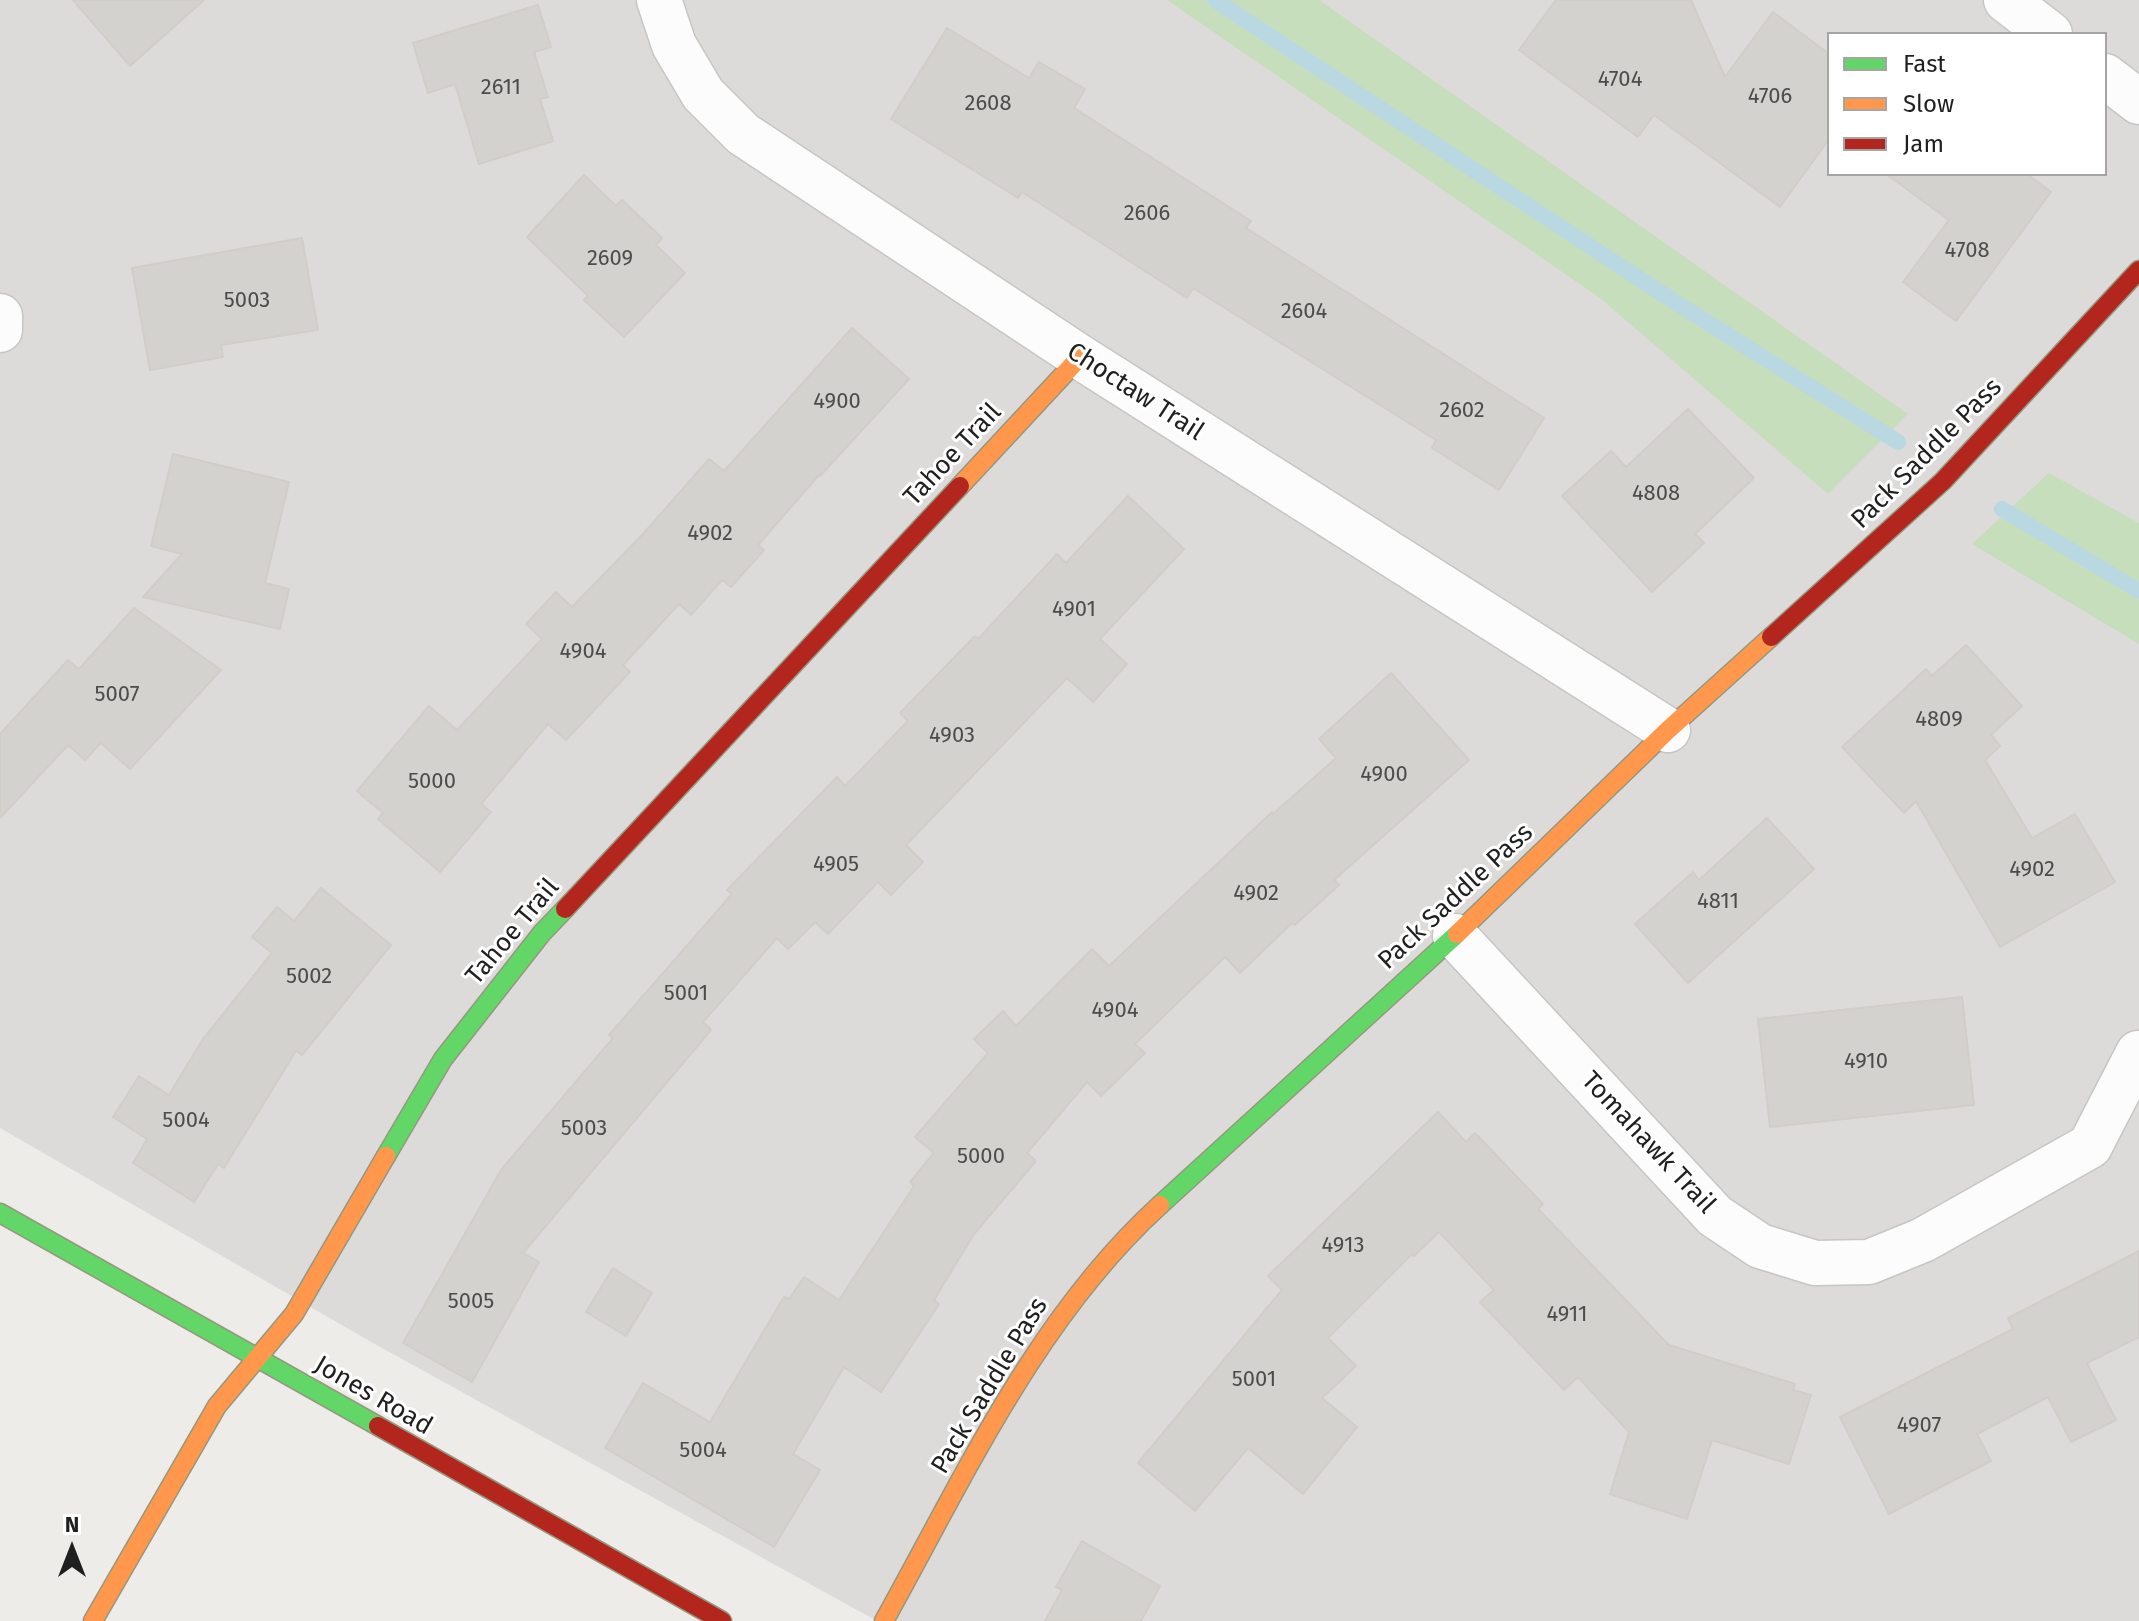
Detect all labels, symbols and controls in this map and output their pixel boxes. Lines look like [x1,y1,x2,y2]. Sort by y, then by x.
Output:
legend [1827,32,2107,176]
text: Fast [1903,50,1946,78]
house number: 4704 [1598,67,1642,93]
house number: 2611 [481,75,521,101]
house number: 4706 [1748,84,1792,110]
text: Slow [1903,90,1954,118]
house number: 2608 [964,91,1012,117]
text: Jam [1903,130,1944,158]
house number: 2606 [1124,201,1170,227]
house number: 4708 [1944,238,1990,264]
house number: 2609 [587,246,633,272]
house number: 5003 [224,288,270,314]
house number: 2604 [1281,299,1327,325]
street label: Choctaw Trail [1061,336,1209,448]
street label: Pack Saddle Pass [1845,372,2009,536]
house number: 4900 [813,389,861,415]
street label: Tahoe Trail [898,397,1008,513]
house number: 2602 [1439,398,1485,424]
house number: 4808 [1632,481,1680,507]
house number: 4902 [687,521,733,547]
house number: 4901 [1052,597,1096,623]
house number: 4904 [560,639,606,665]
house number: 5007 [95,682,139,708]
house number: 4809 [1915,707,1963,733]
house number: 4903 [929,723,975,749]
house number: 4900 [1360,762,1408,788]
house number: 5000 [408,769,456,795]
street label: Pack Saddle Pass [1372,817,1540,977]
house number: 4905 [813,852,859,878]
house number: 4902 [2009,857,2055,883]
street label: Tahoe Trail [460,873,566,991]
house number: 4902 [1233,881,1279,907]
house number: 4811 [1697,889,1739,915]
house number: 5002 [286,964,332,990]
house number: 5001 [664,981,708,1007]
house number: 4904 [1092,998,1138,1024]
house number: 4910 [1844,1049,1888,1075]
street label: Tomahawk Trail [1574,1066,1722,1220]
house number: 5004 [162,1108,210,1134]
house number: 5003 [561,1116,607,1142]
house number: 5000 [957,1144,1005,1170]
house number: 4913 [1322,1233,1364,1259]
house number: 5005 [448,1289,494,1315]
street label: Pack Saddle Pass [925,1292,1055,1480]
house number: 4911 [1546,1302,1588,1328]
street label: Jones Road [308,1350,438,1442]
house number: 5001 [1232,1367,1276,1393]
house number: 4907 [1897,1413,1941,1439]
house number: 5004 [679,1438,727,1464]
north arrow [32,1509,112,1589]
text: N [65,1511,79,1538]

